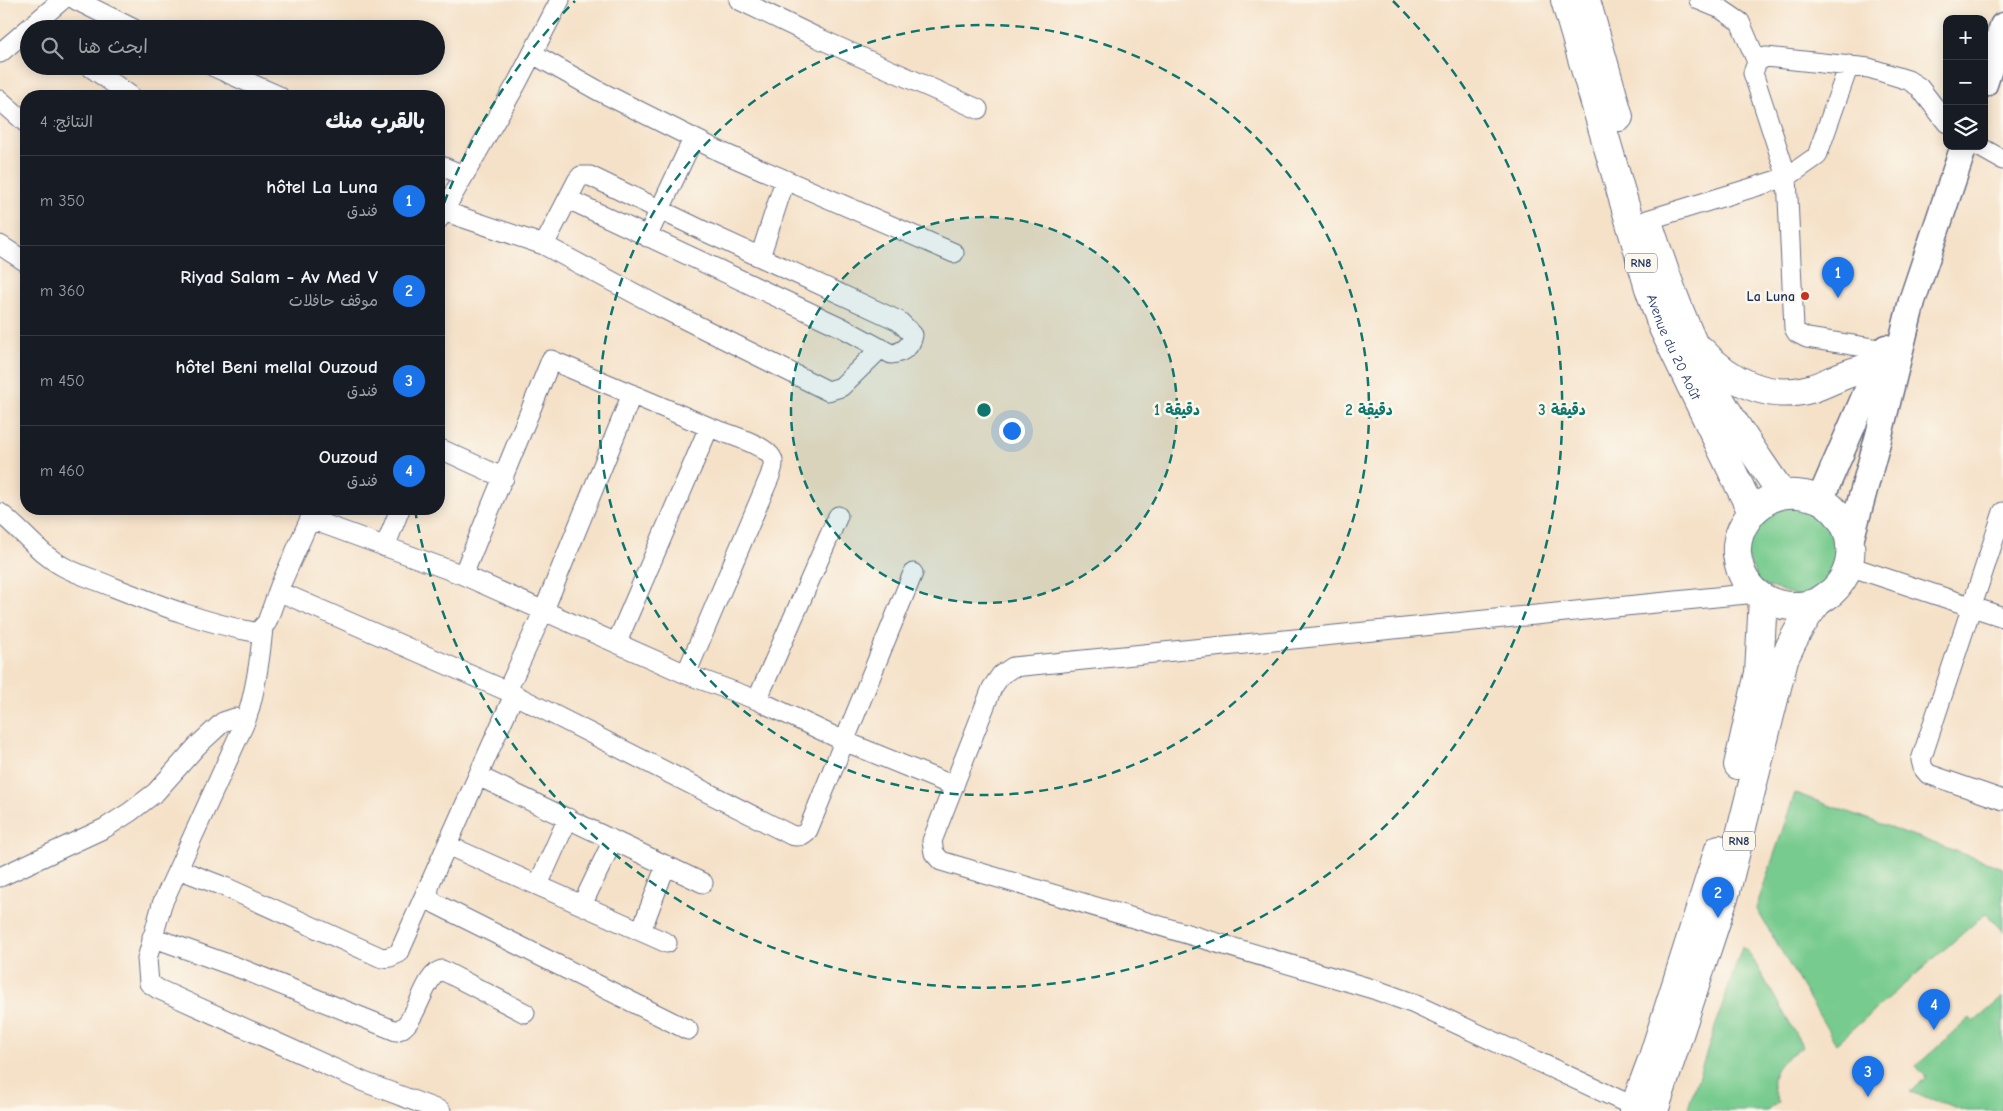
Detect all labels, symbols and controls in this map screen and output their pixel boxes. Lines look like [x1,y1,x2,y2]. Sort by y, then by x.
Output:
map controls [1943,15,1988,150]
button: + [1943,15,1988,60]
search box [20,20,445,75]
icon: search [38,34,66,62]
text: ابحث هنا [78,36,148,58]
button: − [1943,60,1988,105]
button: layers [1943,105,1988,150]
text: بالقرب منك [325,109,425,133]
text: النتائج: 4 [40,113,93,131]
text: hôtel La Luna [266,176,378,198]
text: 350 m [40,192,85,210]
text: 1 [406,192,412,210]
text: فندق [347,202,378,220]
road number: RN8 [1625,254,1657,272]
pin: 1 [1822,257,1854,298]
text: Riyad Salam - Av Med V [180,266,378,288]
text: 360 m [40,282,85,300]
text: 2 [405,282,413,300]
place label: La Luna [1747,288,1795,305]
marker: La Luna [1799,290,1811,302]
text: موقف حافلات [289,292,378,310]
street label: Avenue du 20 Août [1643,292,1705,403]
text: hôtel Beni mellal Ouzoud [176,356,378,378]
text: 450 m [40,372,85,390]
text: 3 [405,372,413,390]
text: فندق [347,382,378,400]
centre of rings [975,401,993,419]
text: 1 دقيقة [1154,401,1200,419]
text: 2 دقيقة [1345,401,1393,419]
text: 3 دقيقة [1538,401,1586,419]
your location [999,418,1025,444]
text: Ouzoud [319,446,378,468]
text: 460 m [40,462,85,480]
text: 4 [405,462,413,480]
text: فندق [347,472,378,490]
road number: RN8 [1723,831,1755,850]
pin: 2 [1702,877,1734,918]
pin: 4 [1918,989,1950,1030]
pin: 3 [1852,1056,1884,1097]

